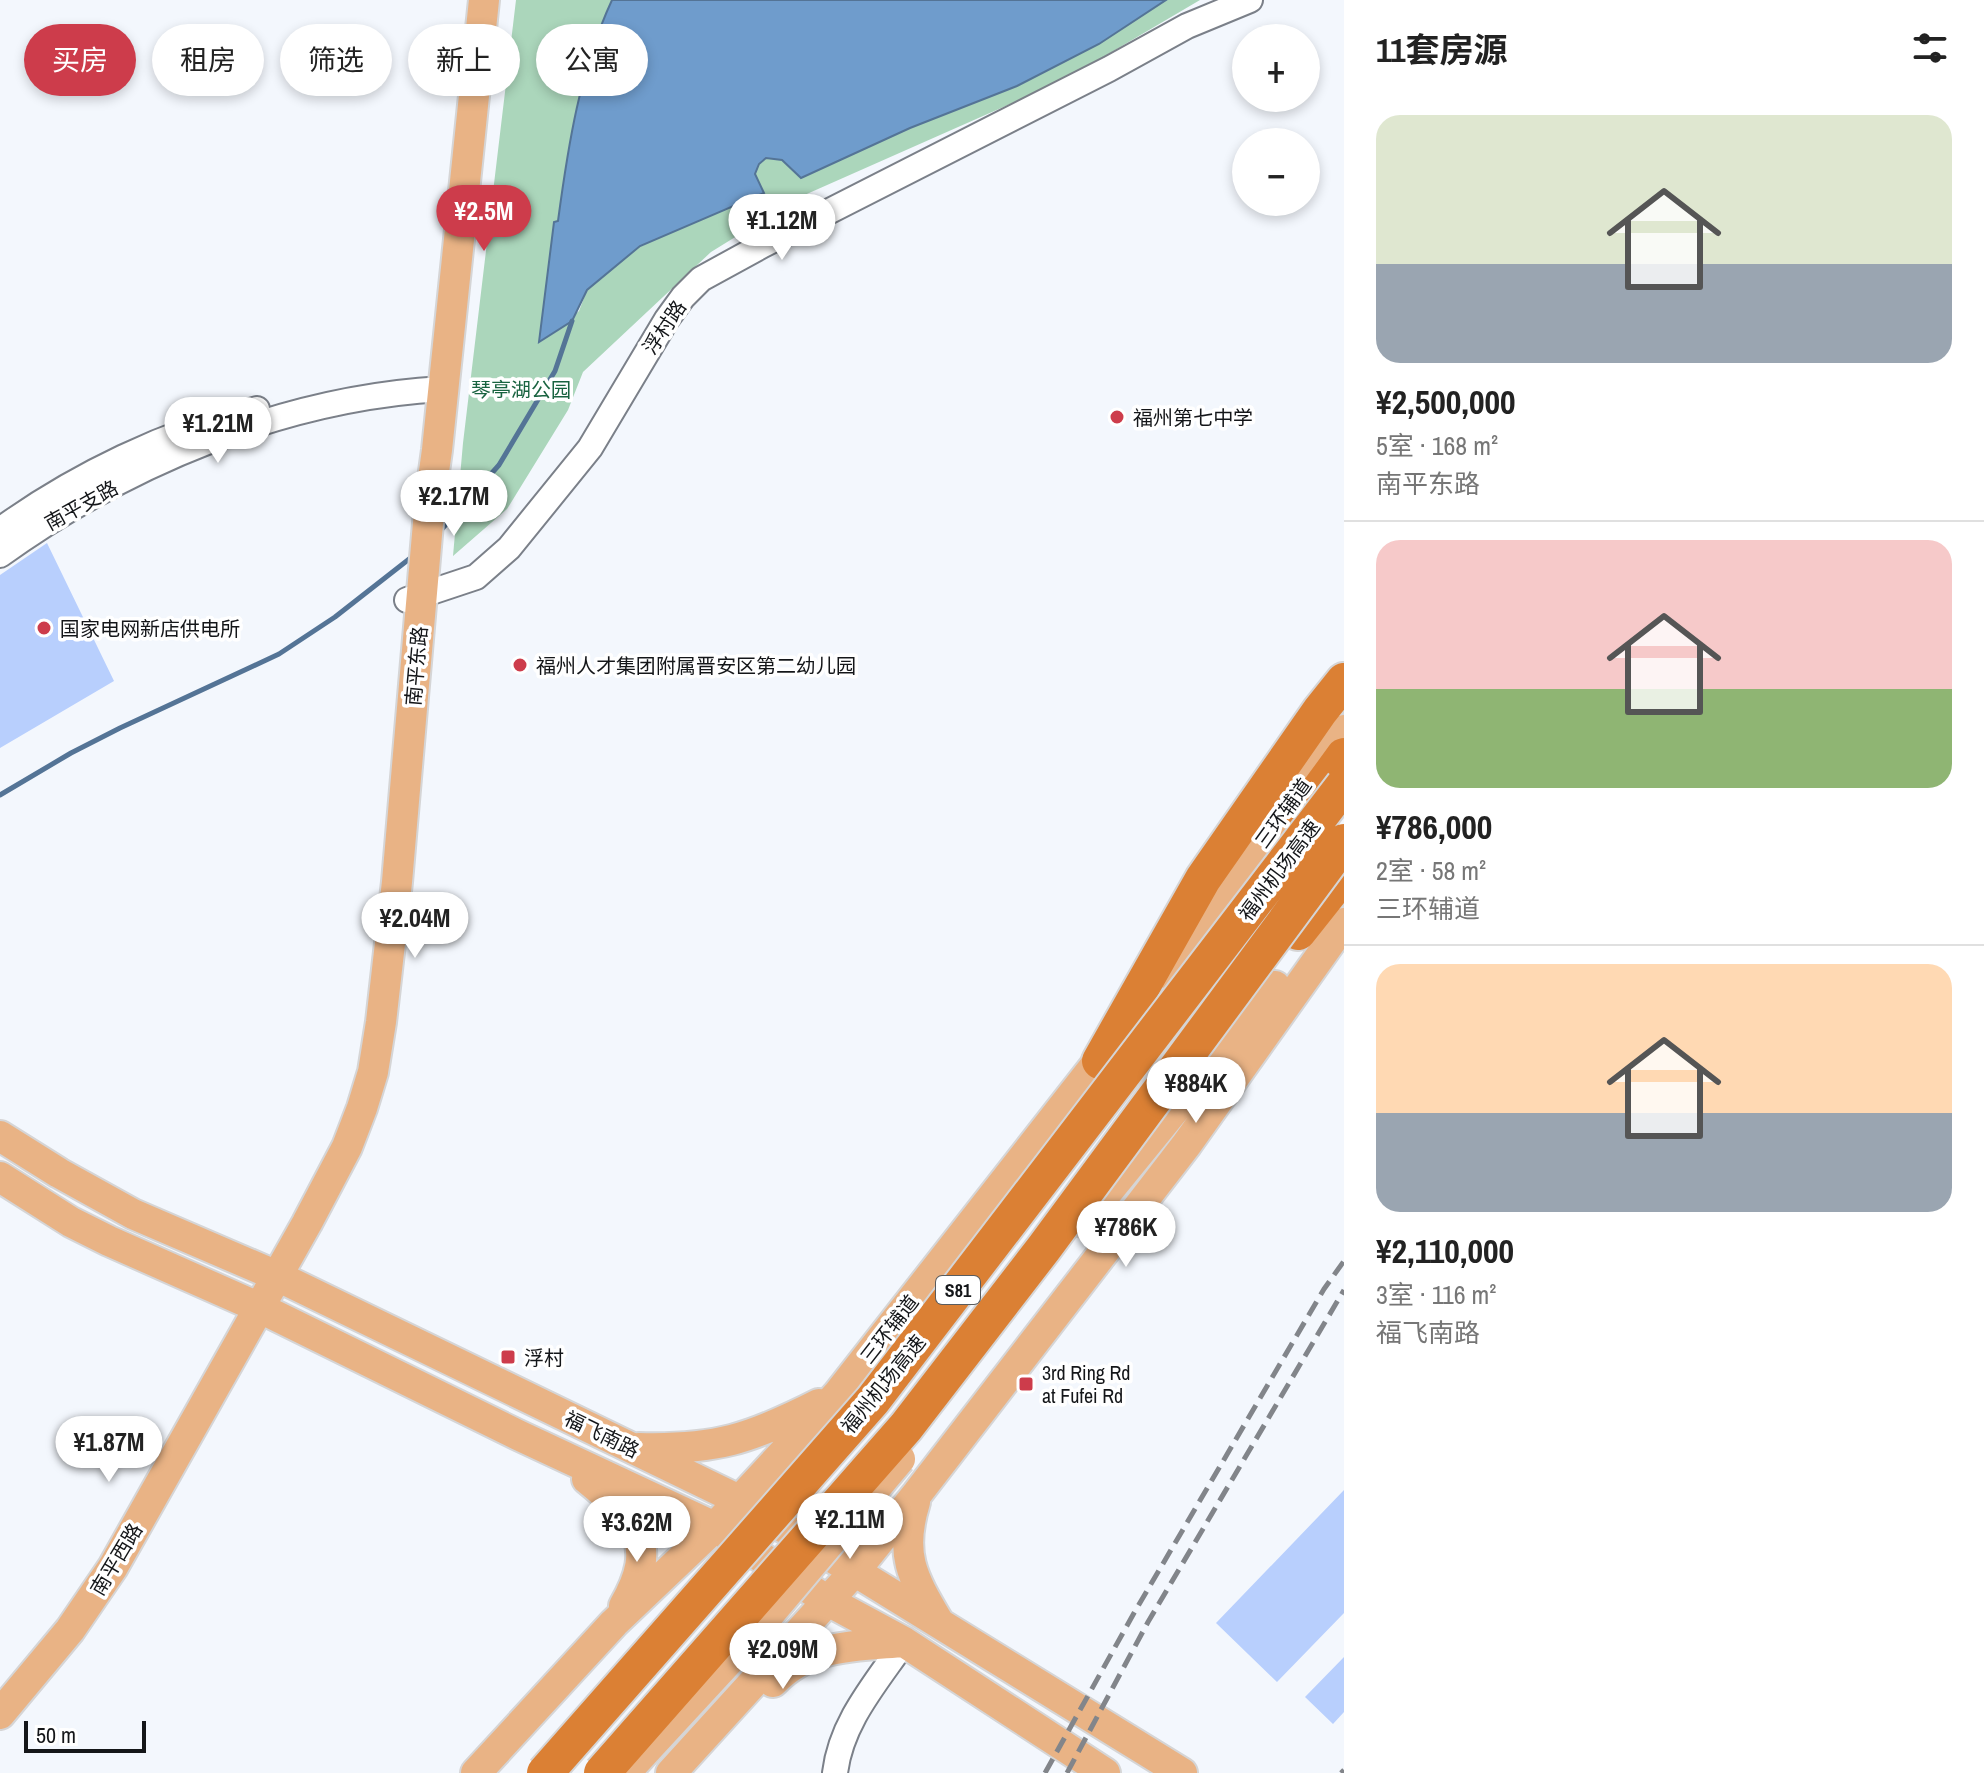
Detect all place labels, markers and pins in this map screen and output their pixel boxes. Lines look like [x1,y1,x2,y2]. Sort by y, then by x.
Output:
pin: ¥2.5M [428,185,540,253]
pin: ¥1.12M [717,194,847,262]
pin: ¥1.21M [153,397,283,465]
place label: 福州第七中学 [1133,404,1253,431]
marker: 福州第七中学 [1108,408,1126,426]
pin: ¥2.17M [389,470,519,538]
place label: 国家电网新店供电所 [60,615,240,642]
marker: 国家电网新店供电所 [35,619,53,637]
place label: 福州人才集团附属晋安区第二幼儿园 [536,652,856,679]
marker: 福州人才集团附属晋安区第二幼儿园 [511,656,529,674]
pin: ¥2.04M [350,892,480,960]
pin: ¥884K [1140,1057,1252,1125]
pin: ¥786K [1070,1201,1182,1269]
place label: 浮村 [524,1344,564,1371]
marker: 浮村 [499,1348,517,1366]
place label: 3rd Ring Rd at Fufei Rd [1042,1359,1130,1409]
marker: 3rd Ring Rd at Fufei Rd [1017,1375,1035,1393]
pin: ¥1.87M [44,1416,174,1484]
pin: ¥2.11M [785,1493,915,1561]
pin: ¥3.62M [572,1496,702,1564]
pin: ¥2.09M [718,1623,848,1691]

